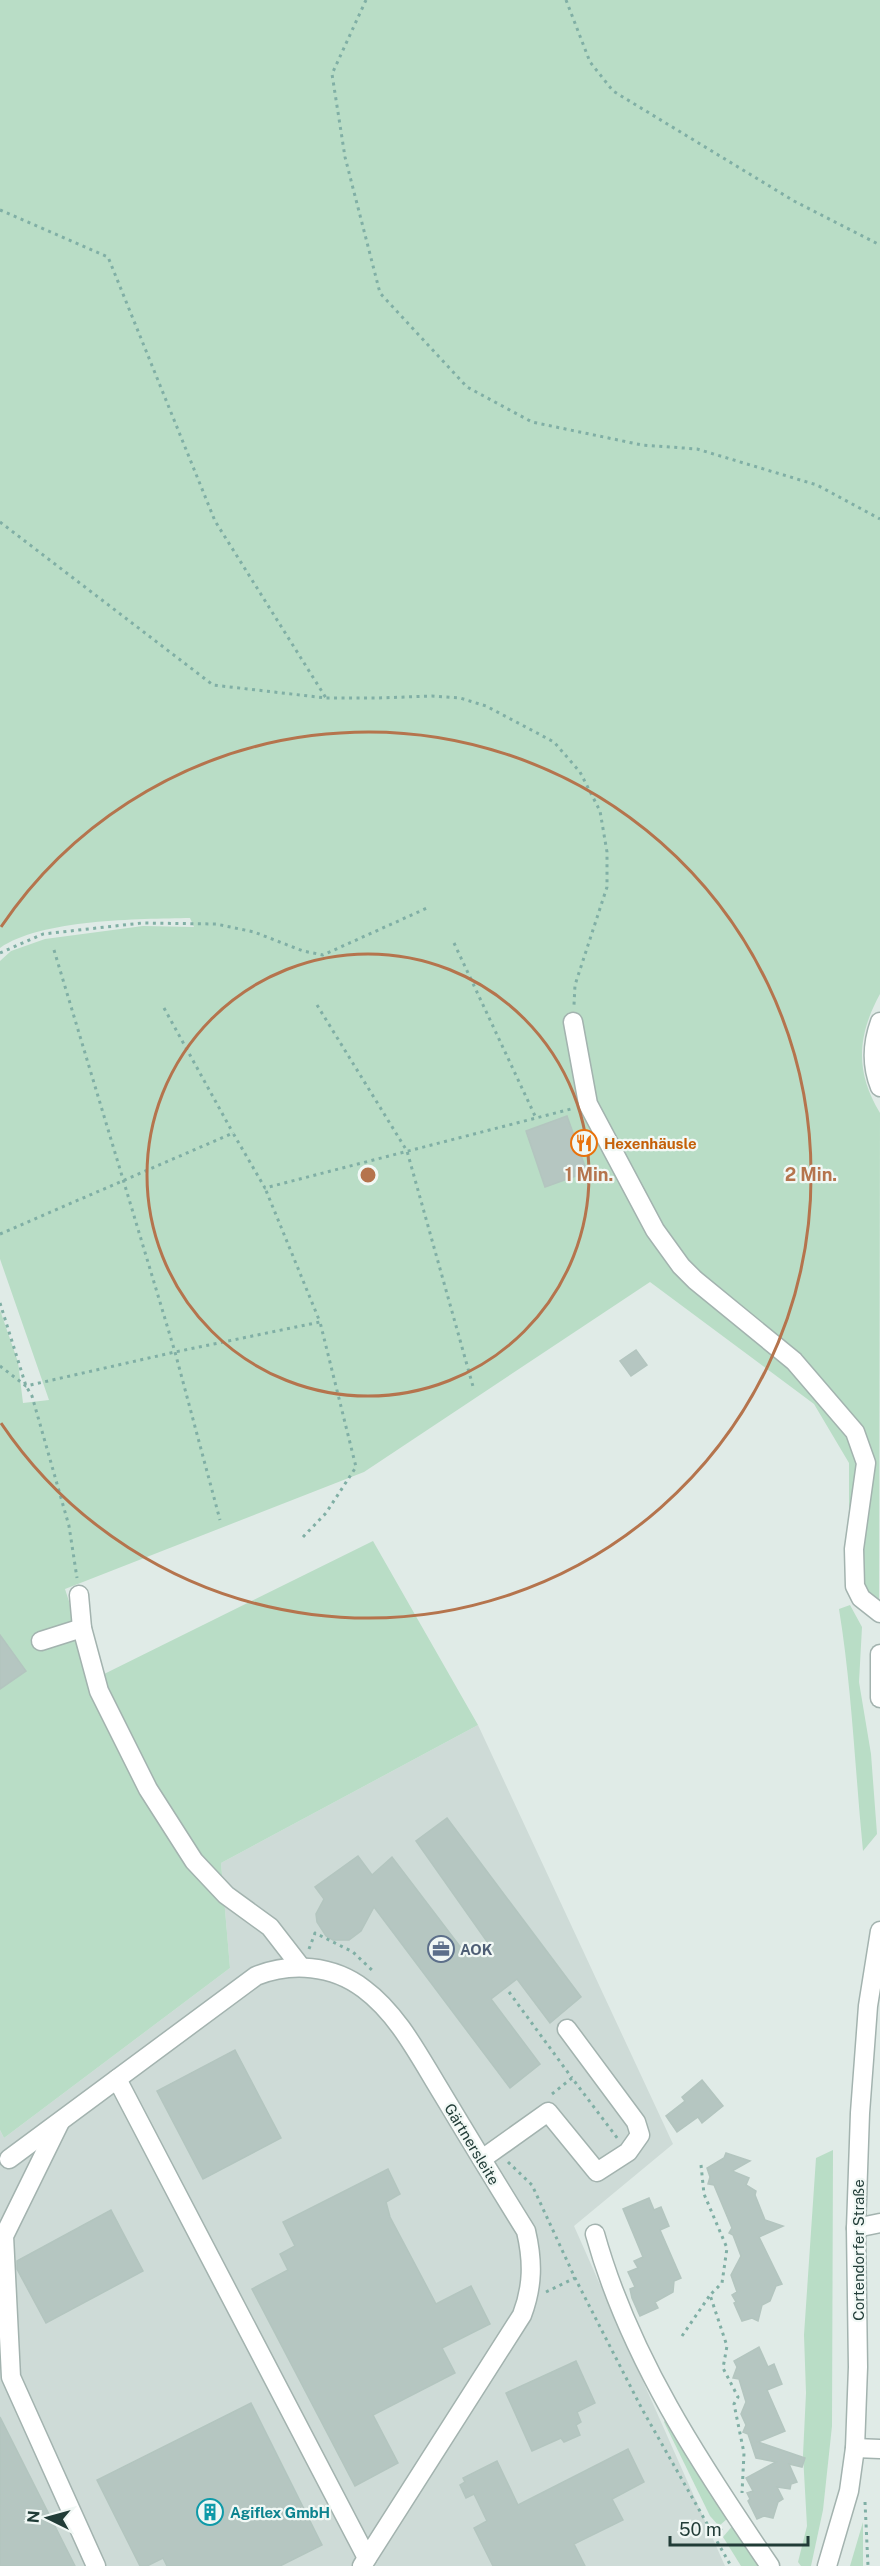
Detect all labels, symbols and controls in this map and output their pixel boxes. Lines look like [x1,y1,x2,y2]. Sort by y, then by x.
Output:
restaurant icon: Hexenhäusle [569,1128,599,1158]
place label: Hexenhäusle [604,1135,697,1152]
text: 1 Min. [565,1164,613,1185]
text: 2 Min. [785,1164,837,1185]
centre of rings [358,1165,378,1185]
office icon: AOK [426,1934,456,1964]
place label: AOK [460,1941,493,1958]
street label: Gärtnersleite [441,2100,503,2188]
street label: Cortendorfer Straße [850,2179,867,2321]
north arrow [18,2488,78,2548]
building icon: Agiflex GmbH [195,2497,225,2527]
place label: Agiflex GmbH [230,2504,330,2521]
scale bar [670,2509,808,2547]
text: N [24,2510,44,2524]
text: 50 m [679,2519,722,2540]

